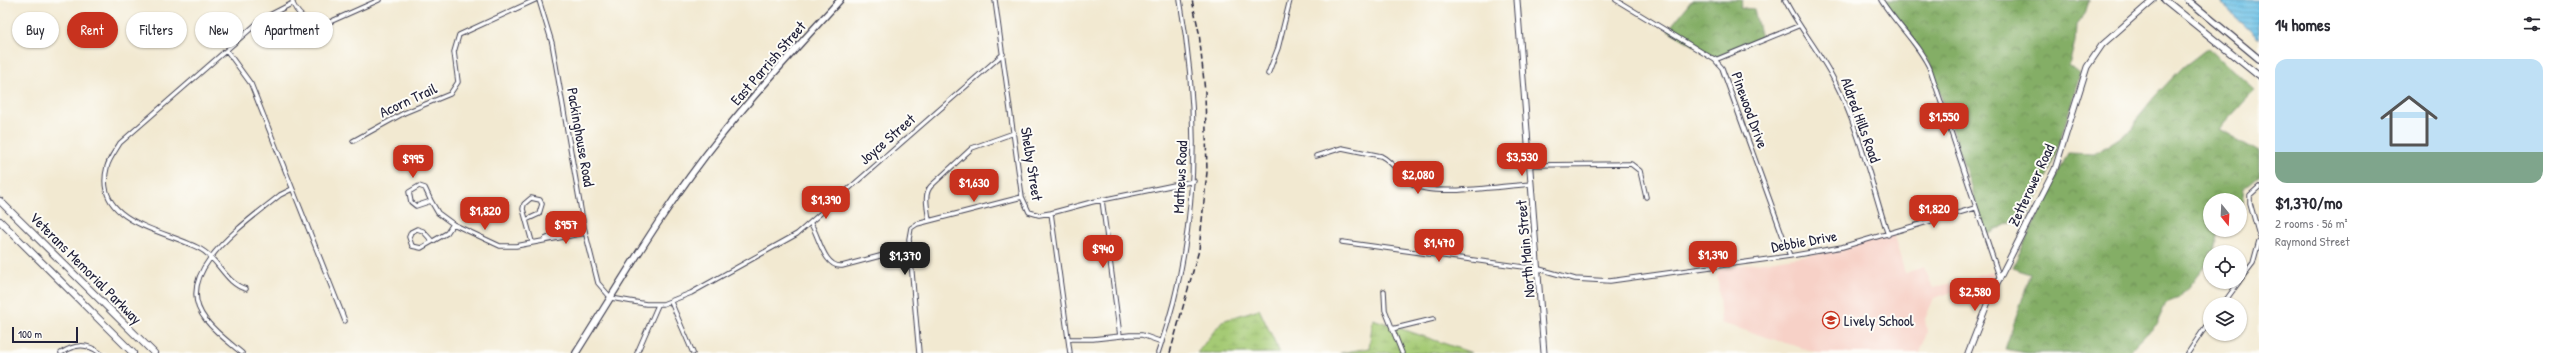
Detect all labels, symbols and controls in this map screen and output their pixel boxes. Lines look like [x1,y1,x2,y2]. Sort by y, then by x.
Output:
chip: Buy [12,12,59,48]
chip: Rent [67,12,118,48]
chip: Filters [126,12,187,48]
chip: New [195,12,243,48]
chip: Apartment [251,12,333,48]
text: 14 homes [2275,13,2330,36]
icon: filters [2521,13,2543,35]
street label: East Parrish Street [726,16,811,110]
street label: Pinewood Drive [1726,69,1774,151]
street label: Aldred Hills Road [1836,75,1886,165]
street label: Acorn Trail [376,78,440,122]
icon: home [2373,85,2445,157]
street label: Packinghouse Road [562,86,600,188]
pin: $1,550 [1911,103,1977,137]
text: $1,550 [1929,107,1959,125]
street label: Joyce Street [854,108,920,169]
street label: Shelby Street [1016,126,1048,203]
street label: Mathews Road [1168,140,1192,214]
street label: Zetterower Road [2003,140,2059,230]
pin: $3,530 [1489,143,1555,177]
pin: $995 [389,145,437,179]
text: $3,530 [1506,147,1538,165]
text: $995 [402,149,424,167]
pin: $2,080 [1385,161,1451,195]
text: $2,080 [1402,165,1434,183]
pin: $1,630 [941,169,1007,203]
text: $1,630 [959,173,989,191]
pin: $1,390 [793,186,859,220]
text: $1,390 [811,190,841,208]
text: $1,370/mo [2275,191,2342,214]
north arrow [2203,193,2247,237]
map controls [2203,193,2247,341]
pin: $1,820 [1901,195,1967,229]
pin: $1,820 [452,197,518,231]
street label: North Main Street [1510,198,1540,299]
text: $1,820 [1918,199,1950,217]
text: $1,820 [469,201,501,219]
street label: Veterans Memorial Parkway [25,207,147,329]
pin: $957 [542,211,590,245]
text: 2 rooms · 56 m² [2275,214,2348,232]
text: $957 [554,215,578,233]
street label: Debbie Drive [1769,225,1839,257]
pin: $1,470 [1406,229,1472,263]
text: Raymond Street [2275,232,2350,250]
text: $1,470 [1423,233,1455,251]
pin: $940 [1079,235,1127,269]
text: $940 [1092,239,1114,257]
pin: $1,390 [1680,241,1746,275]
pin: $1,370 [872,242,938,276]
text: $1,390 [1698,245,1728,263]
button: locate [2203,245,2247,289]
text: $1,370 [889,246,921,264]
pin: $2,580 [1942,278,2008,312]
text: $2,580 [1959,282,1991,300]
button: layers [2203,297,2247,341]
school or university icon: Lively School [1821,310,1841,330]
place label: Lively School [1844,310,1914,331]
scale bar [12,325,78,344]
text: 100 m [18,327,42,341]

